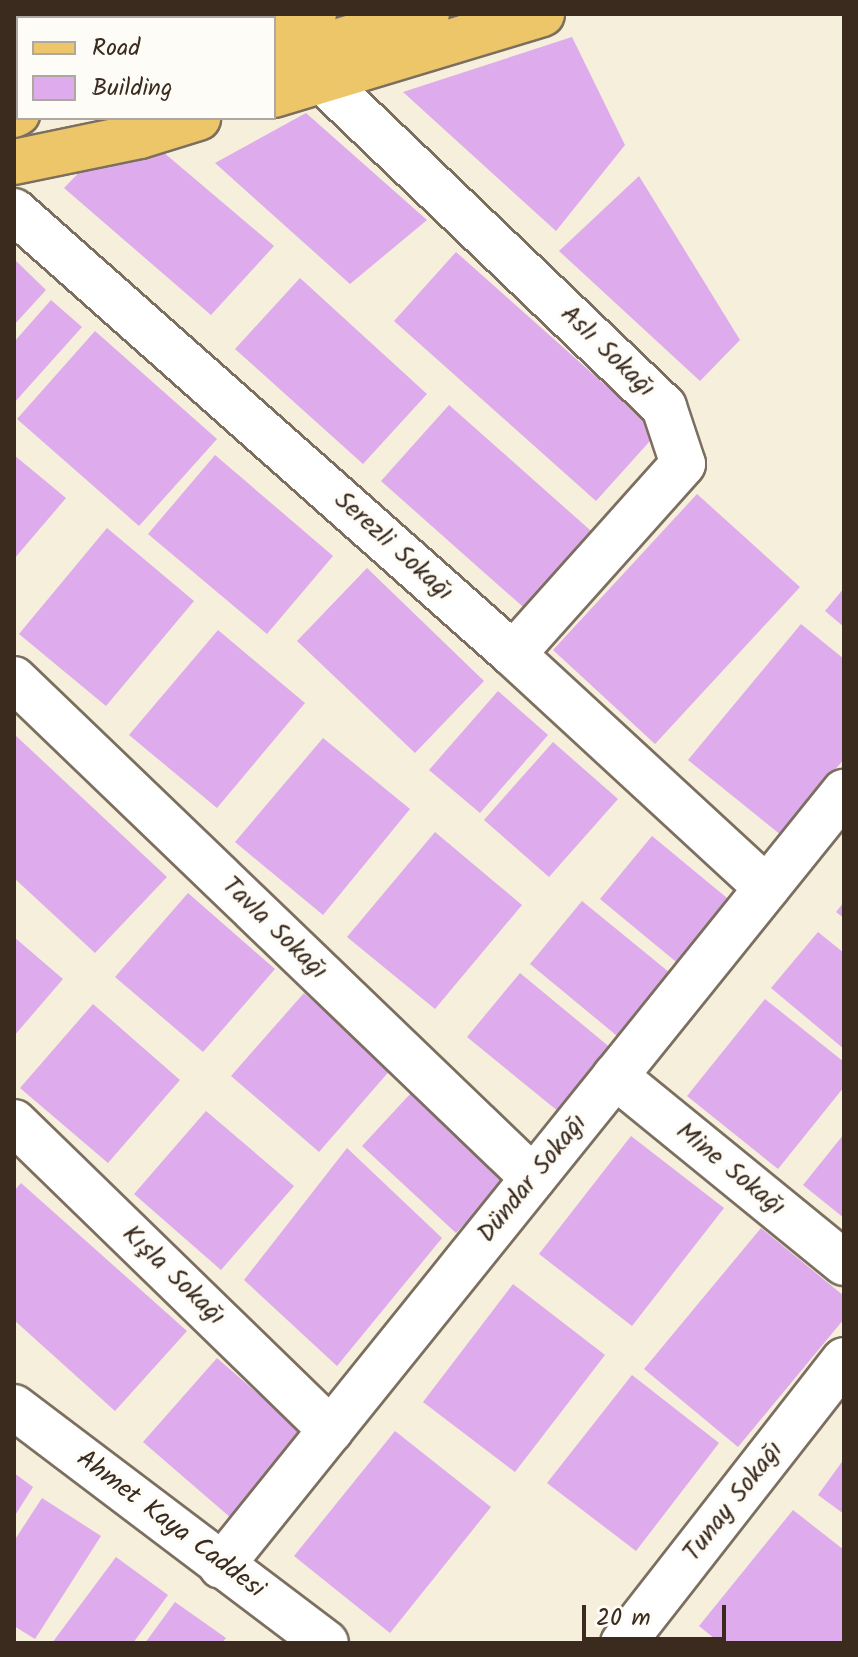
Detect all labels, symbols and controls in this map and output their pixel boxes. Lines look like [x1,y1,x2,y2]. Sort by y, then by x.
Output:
legend [16,16,276,120]
text: Road [92,29,140,68]
text: Building [92,69,172,108]
street label: Aslı Sokağı [553,299,661,405]
street label: Serezli Sokağı [327,485,459,609]
street label: Tavla Sokağı [215,871,333,987]
street label: Dündar Sokağı [472,1108,594,1250]
street label: Mine Sokağı [669,1116,791,1224]
street label: Kışla Sokağı [115,1219,231,1333]
street label: Tunay Sokağı [677,1436,791,1568]
street label: Ahmet Kaya Caddesi [70,1444,270,1606]
scale bar [586,1589,730,1639]
text: 20 m [596,1599,651,1638]

